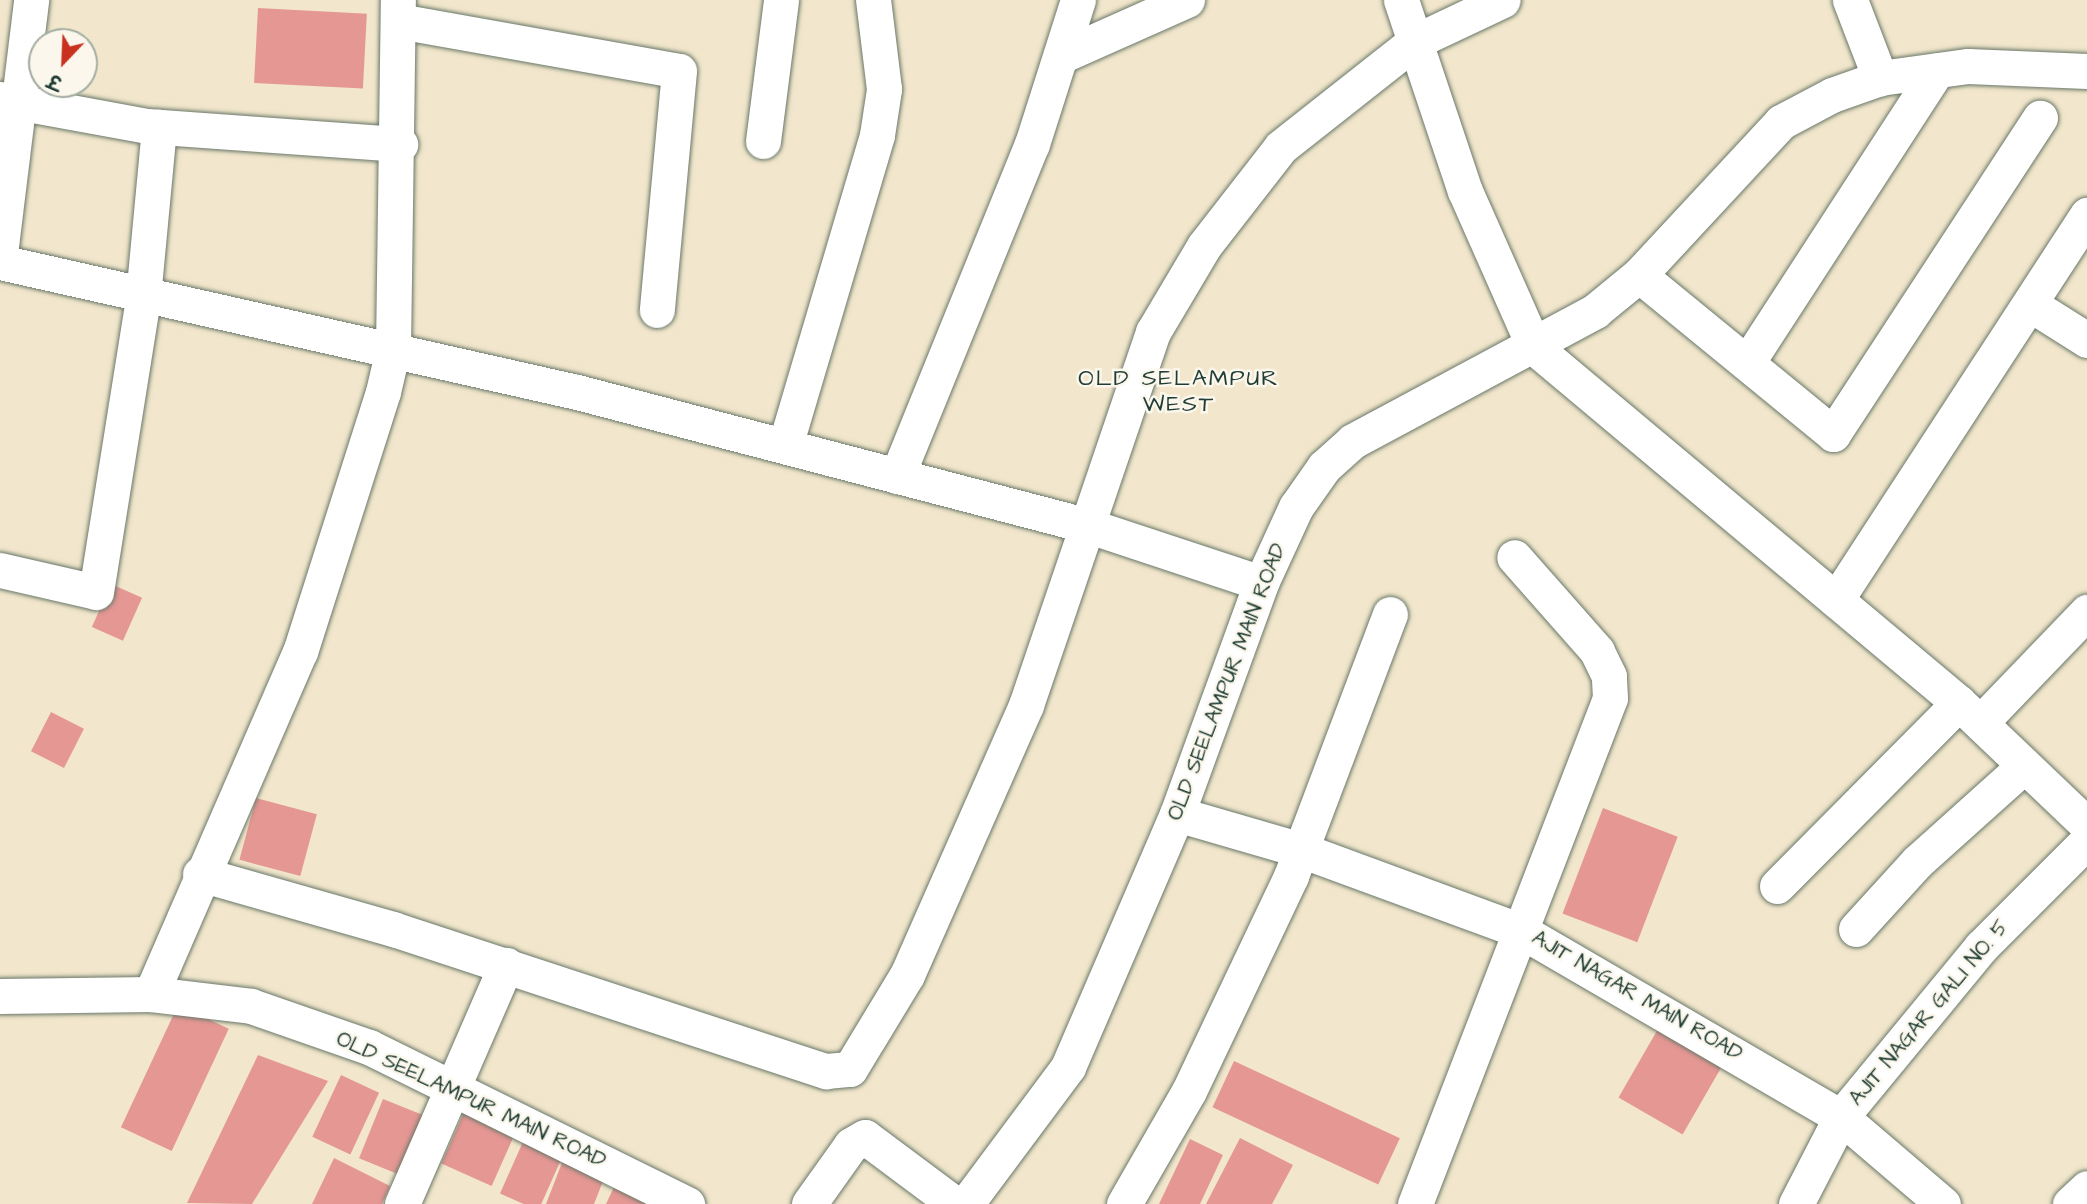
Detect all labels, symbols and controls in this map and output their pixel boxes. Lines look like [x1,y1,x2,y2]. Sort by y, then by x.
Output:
north arrow [28,28,98,98]
text: उ [44,66,66,96]
district label: OLD SELAMPUR WEST [1080,364,1278,418]
street label: OLD SEELAMPUR MAIN ROAD [1162,540,1292,824]
street label: AJIT NAGAR GALI NO. 5 [1844,915,2014,1111]
street label: AJIT NAGAR MAIN ROAD [1527,925,1747,1067]
street label: OLD SEELAMPUR MAIN ROAD [332,1026,610,1174]

